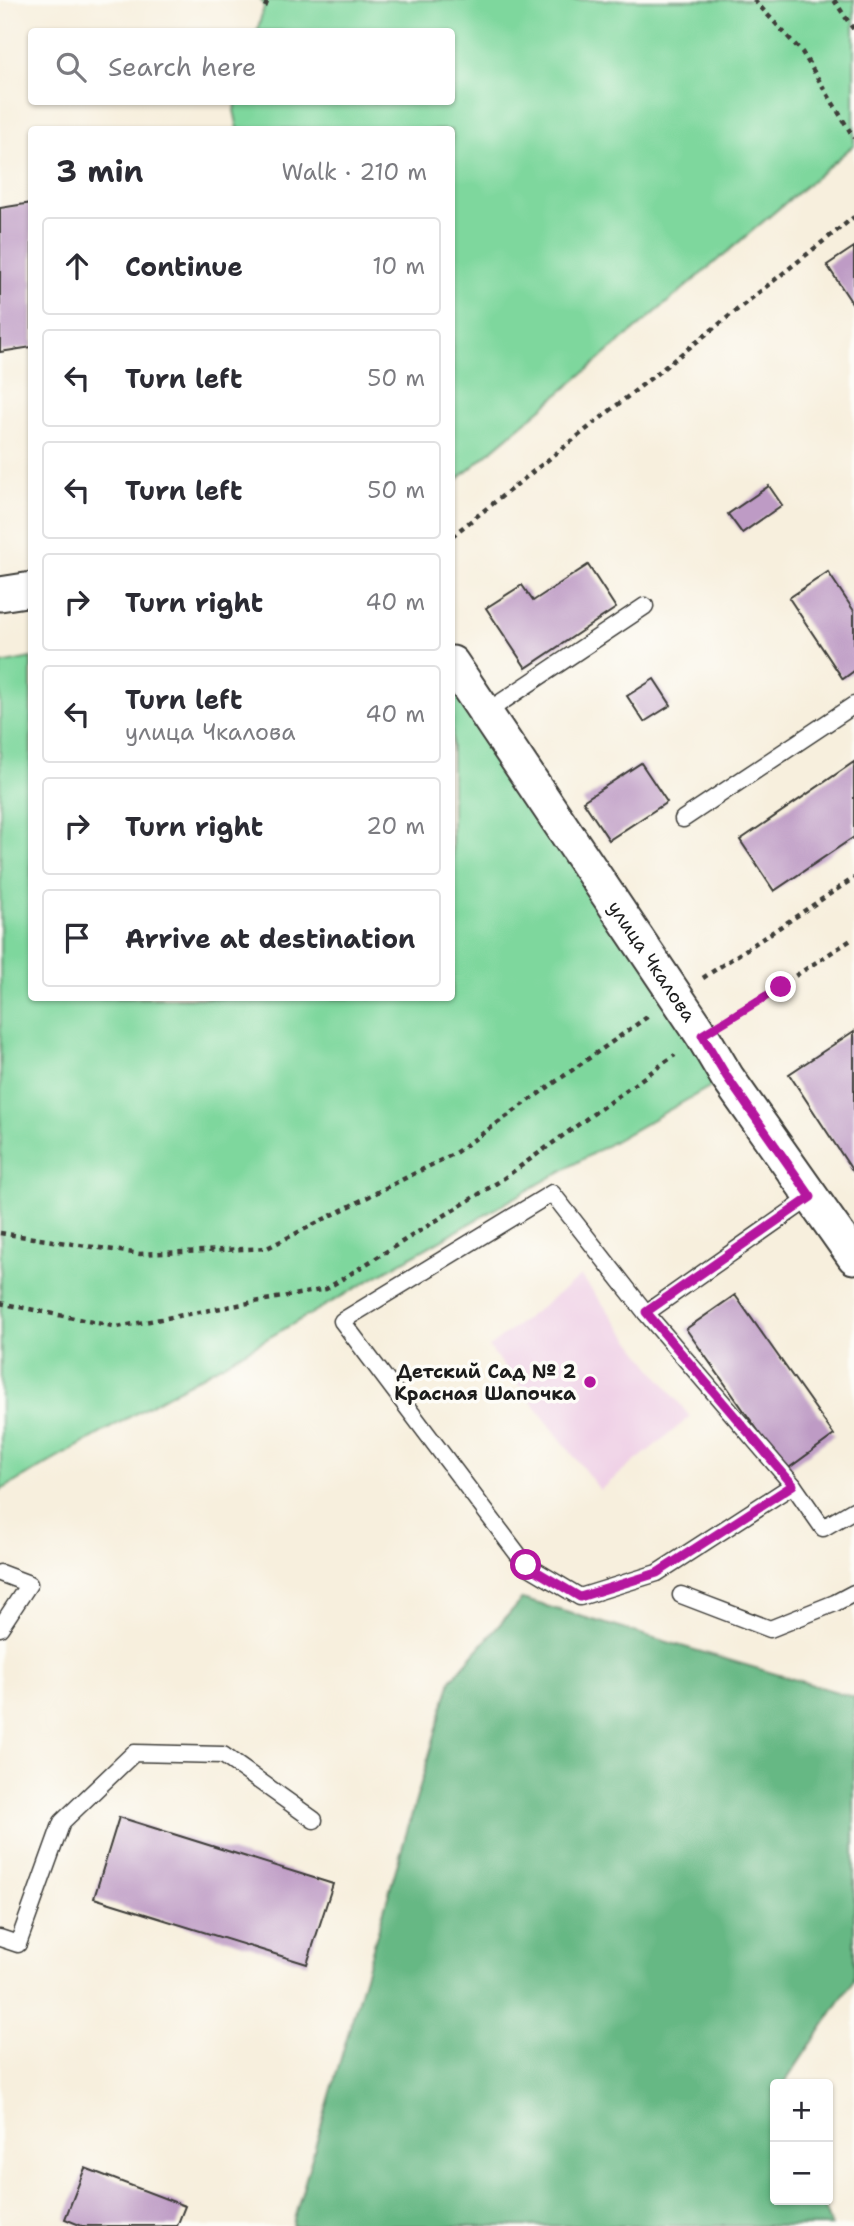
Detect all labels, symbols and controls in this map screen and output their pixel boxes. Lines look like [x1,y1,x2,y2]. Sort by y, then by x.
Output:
search box [28,28,455,105]
icon: search [52,48,90,86]
text: Search here [108,49,257,84]
text: 3 min [56,151,143,192]
text: Walk · 210 m [282,157,427,187]
icon: ahead [58,247,96,285]
text: Continue [125,249,243,284]
text: 10 m [372,251,425,281]
icon: left [58,359,96,397]
text: Turn left [125,361,242,396]
text: 50 m [367,363,425,393]
icon: left [58,471,96,509]
text: Turn left [125,473,242,508]
text: 50 m [367,475,425,505]
icon: right [58,583,96,621]
text: Turn right [125,585,263,620]
text: 40 m [365,587,425,617]
text: Turn left [125,682,242,717]
icon: left [58,695,96,733]
text: 40 m [365,699,425,729]
text: улица Чкалова [125,717,295,747]
icon: right [58,807,96,845]
text: Turn right [125,809,263,844]
text: 20 m [366,811,425,841]
street label: улица Чкалова [603,896,702,1027]
icon: arrive [58,919,96,957]
text: Arrive at destination [125,921,415,956]
route end [765,971,796,1002]
place label: Детский Сад № 2 Красная Шапочка [394,1359,576,1406]
marker: Детский Сад № 2 Красная Шапочка [582,1374,598,1390]
route start [510,1549,541,1580]
map controls [770,2079,833,2205]
button: + [770,2079,833,2142]
button: − [770,2142,833,2205]

